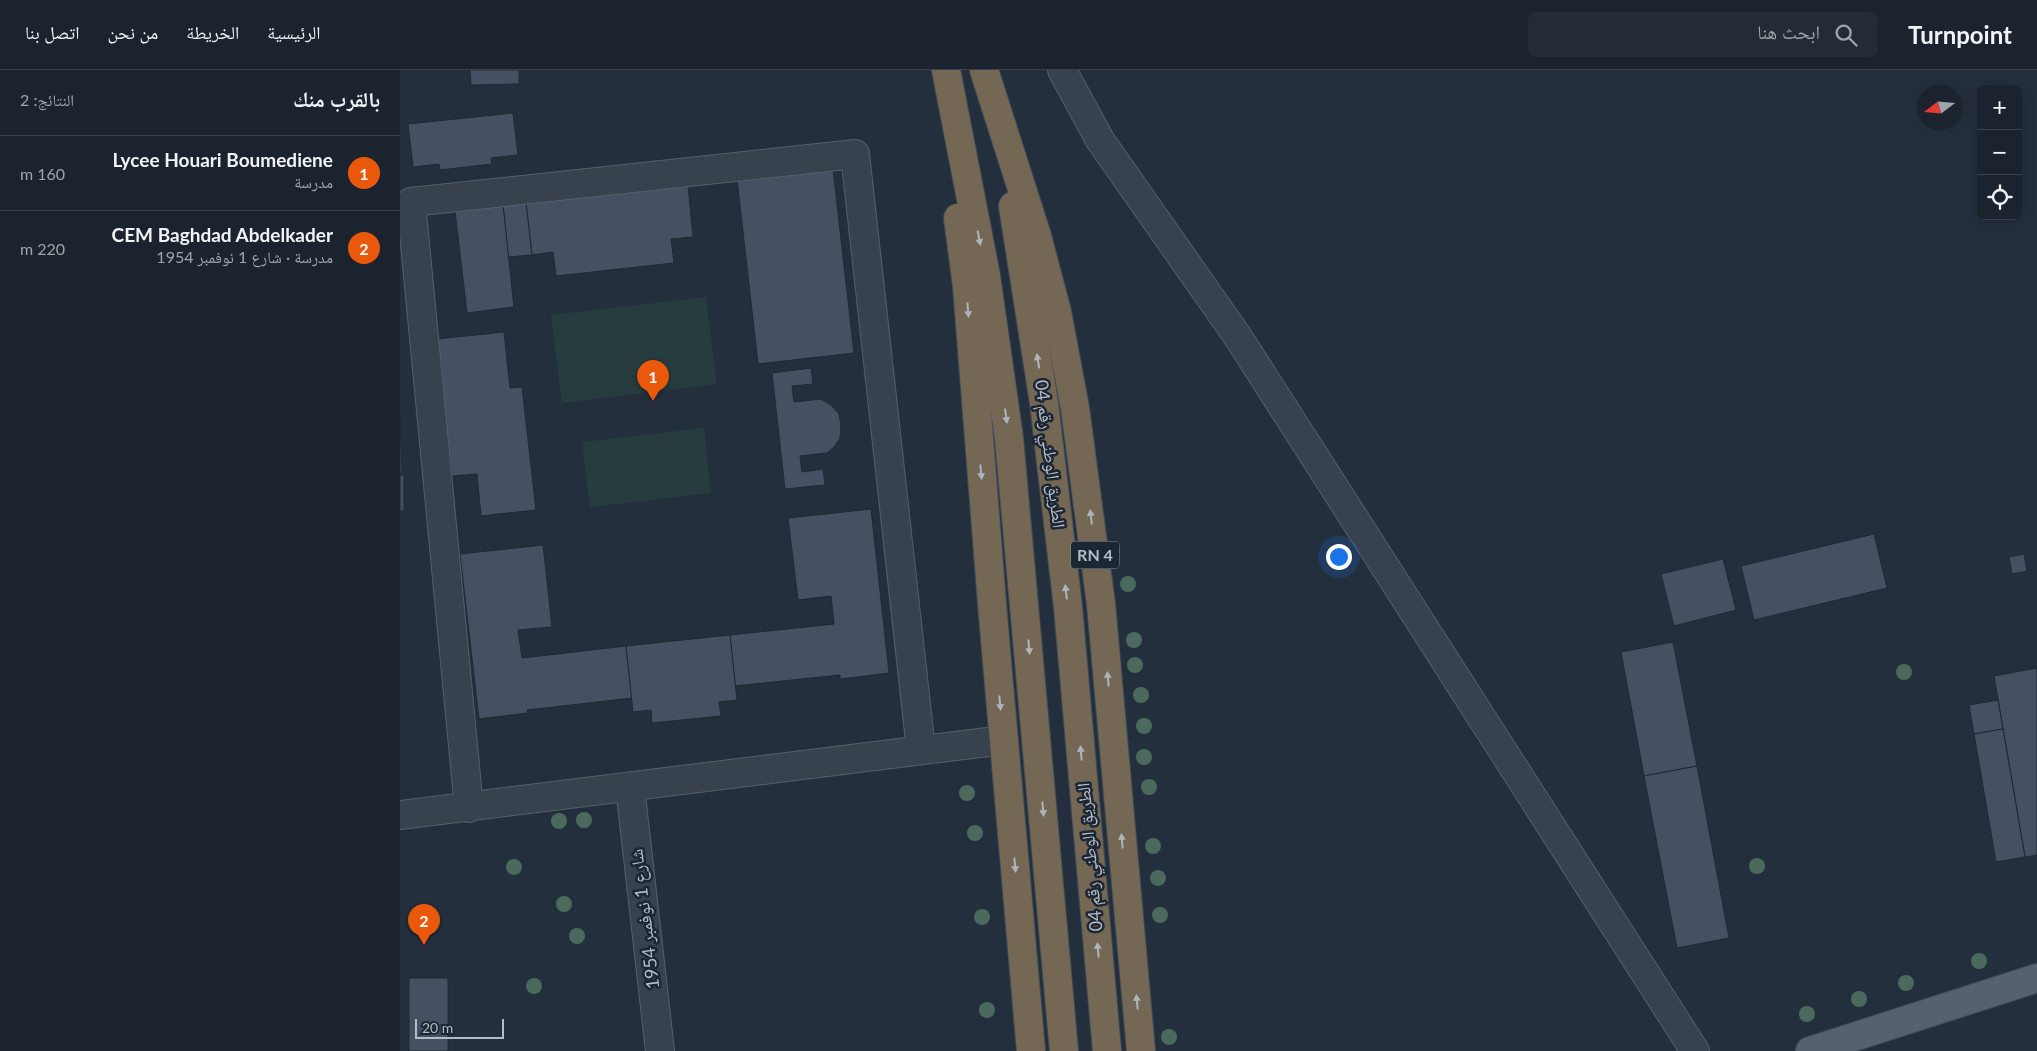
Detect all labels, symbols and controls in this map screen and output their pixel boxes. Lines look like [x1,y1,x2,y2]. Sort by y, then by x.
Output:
search box [1528,12,1878,57]
text: ابحث هنا [1757,20,1820,43]
text: Turnpoint [1908,20,2012,49]
text: اتصل بنا [25,21,79,43]
text: من نحن [107,21,158,43]
text: الخريطة [186,21,239,43]
text: الرئيسية [267,21,321,43]
icon: search [1832,21,1860,49]
north arrow [1917,85,1962,130]
map controls [1977,85,2022,220]
button: + [1977,85,2022,130]
text: بالقرب منك [293,86,380,111]
text: النتائج: 2 [20,90,74,109]
button: − [1977,130,2022,175]
text: Lycee Houari Boumediene [112,148,333,171]
text: 160 m [20,164,65,183]
text: 1 [359,164,369,183]
text: مدرسة [294,172,333,191]
button: locate [1977,175,2022,220]
text: CEM Baghdad Abdelkader [112,223,333,246]
one-way arrow [976,230,984,246]
text: 220 m [20,239,65,258]
text: 2 [359,239,369,258]
text: مدرسة · شارع 1 نوفمبر 1954 [156,247,333,266]
one-way arrow [965,302,973,318]
one-way arrow [1033,352,1041,368]
pin: 1 [637,360,669,401]
street label: الطريق الوطني رقم 04 [1026,378,1071,530]
one-way arrow [1002,408,1010,424]
one-way arrow [978,464,986,480]
one-way arrow [1087,509,1095,525]
road number: RN 4 [1071,542,1119,568]
your location [1326,544,1352,570]
one-way arrow [1062,583,1070,599]
one-way arrow [1025,640,1033,656]
one-way arrow [1103,670,1111,686]
one-way arrow [997,696,1005,712]
one-way arrow [1077,745,1085,761]
street label: الطريق الوطني رقم 04 [1072,781,1111,932]
one-way arrow [1039,801,1047,817]
one-way arrow [1118,832,1126,848]
street label: شارع 1 نوفمبر 1954 [624,848,665,991]
one-way arrow [1011,857,1019,873]
pin: 2 [408,904,440,945]
one-way arrow [1094,942,1102,958]
one-way arrow [1133,994,1141,1010]
scale bar [415,1016,504,1039]
text: 20 m [422,1019,453,1036]

